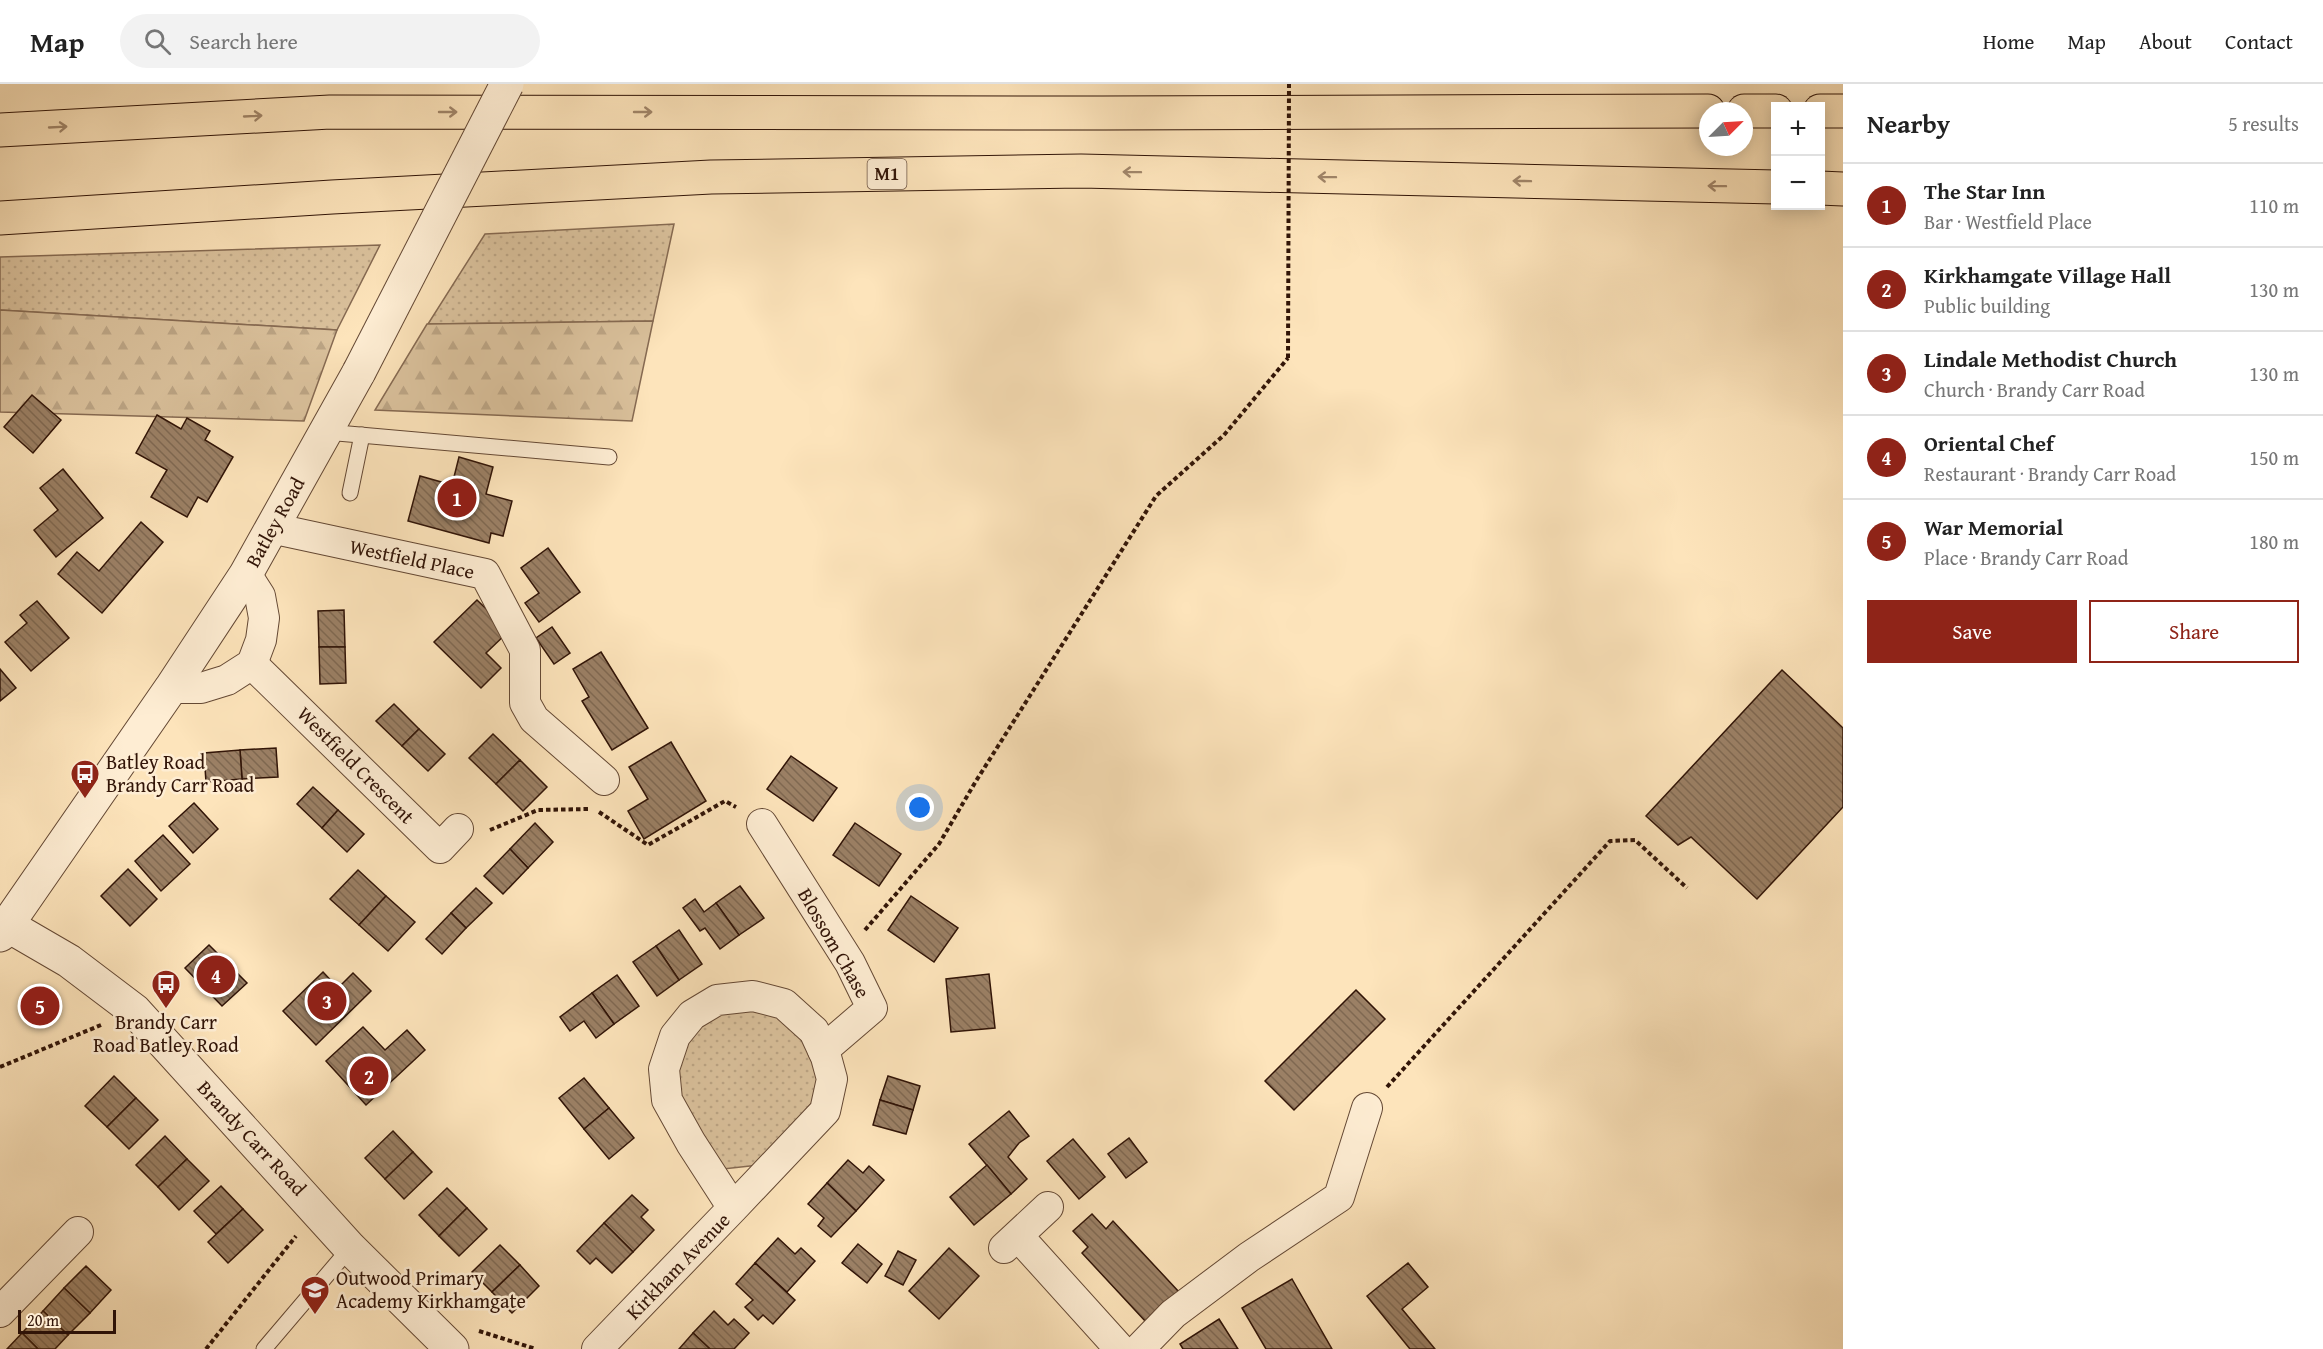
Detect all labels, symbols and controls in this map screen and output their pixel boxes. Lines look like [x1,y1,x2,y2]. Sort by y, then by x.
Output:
search box [120,14,540,68]
text: Map [30,21,84,62]
icon: search [141,25,174,58]
text: Search here [189,25,298,57]
text: Home [1983,26,2034,57]
text: Map [2067,26,2106,57]
text: About [2139,26,2192,57]
text: Contact [2225,26,2293,57]
north arrow [1699,102,1753,156]
map controls [1771,102,1825,210]
button: + [1771,102,1825,156]
text: Nearby [1867,104,1950,143]
one-way arrow [437,106,457,118]
one-way arrow [632,106,652,118]
text: 5 results [2228,109,2299,138]
one-way arrow [243,111,263,122]
one-way arrow [48,121,68,132]
button: − [1771,156,1825,210]
road number: M1 [868,159,906,189]
one-way arrow [1123,167,1143,178]
one-way arrow [1318,171,1338,183]
text: The Star Inn [1924,175,2045,207]
one-way arrow [1513,176,1533,187]
one-way arrow [1708,180,1728,192]
text: 1 [1881,191,1892,220]
text: 110 m [2249,191,2299,220]
text: Bar · Westfield Place [1924,207,2092,236]
text: Kirkhamgate Village Hall [1924,259,2171,291]
text: 2 [1881,275,1892,304]
text: 130 m [2249,275,2299,304]
text: Public building [1924,291,2050,320]
text: Lindale Methodist Church [1924,343,2177,375]
text: 3 [1881,359,1892,388]
text: 130 m [2249,359,2299,388]
text: Church · Brandy Carr Road [1924,375,2145,404]
text: Oriental Chef [1924,427,2054,459]
text: 4 [1881,443,1892,472]
text: 150 m [2249,443,2299,472]
text: Restaurant · Brandy Carr Road [1924,459,2176,488]
street label: Batley Road [238,471,311,572]
pin: 1 [438,476,476,520]
text: War Memorial [1924,511,2063,543]
text: 5 [1881,527,1892,556]
text: 180 m [2249,527,2299,556]
street label: Westfield Place [347,531,477,586]
text: Place · Brandy Carr Road [1924,543,2128,572]
button: Save [1867,600,2077,663]
button: Share [2089,600,2299,663]
street label: Westfield Crescent [291,699,422,830]
place label: Batley Road Brandy Carr Road [106,747,254,799]
bus stop icon: Batley Road Brandy Carr Road [69,758,101,800]
your location [905,793,934,822]
street label: Blossom Chase [791,882,878,1003]
pin: 4 [196,952,236,998]
bus stop icon: Brandy Carr Road Batley Road [150,968,182,1010]
pin: 3 [308,978,346,1024]
pin: 5 [20,984,60,1028]
place label: Brandy Carr Road Batley Road [93,1007,239,1059]
pin: 2 [350,1054,388,1098]
street label: Brandy Carr Road [191,1074,314,1202]
street label: Kirkham Avenue [619,1206,736,1326]
place label: Outwood Primary Academy Kirkhamgate [336,1263,526,1315]
school or university icon: Outwood Primary Academy Kirkhamgate [299,1274,331,1316]
scale bar [18,1307,116,1334]
text: 20 m [27,1308,59,1332]

